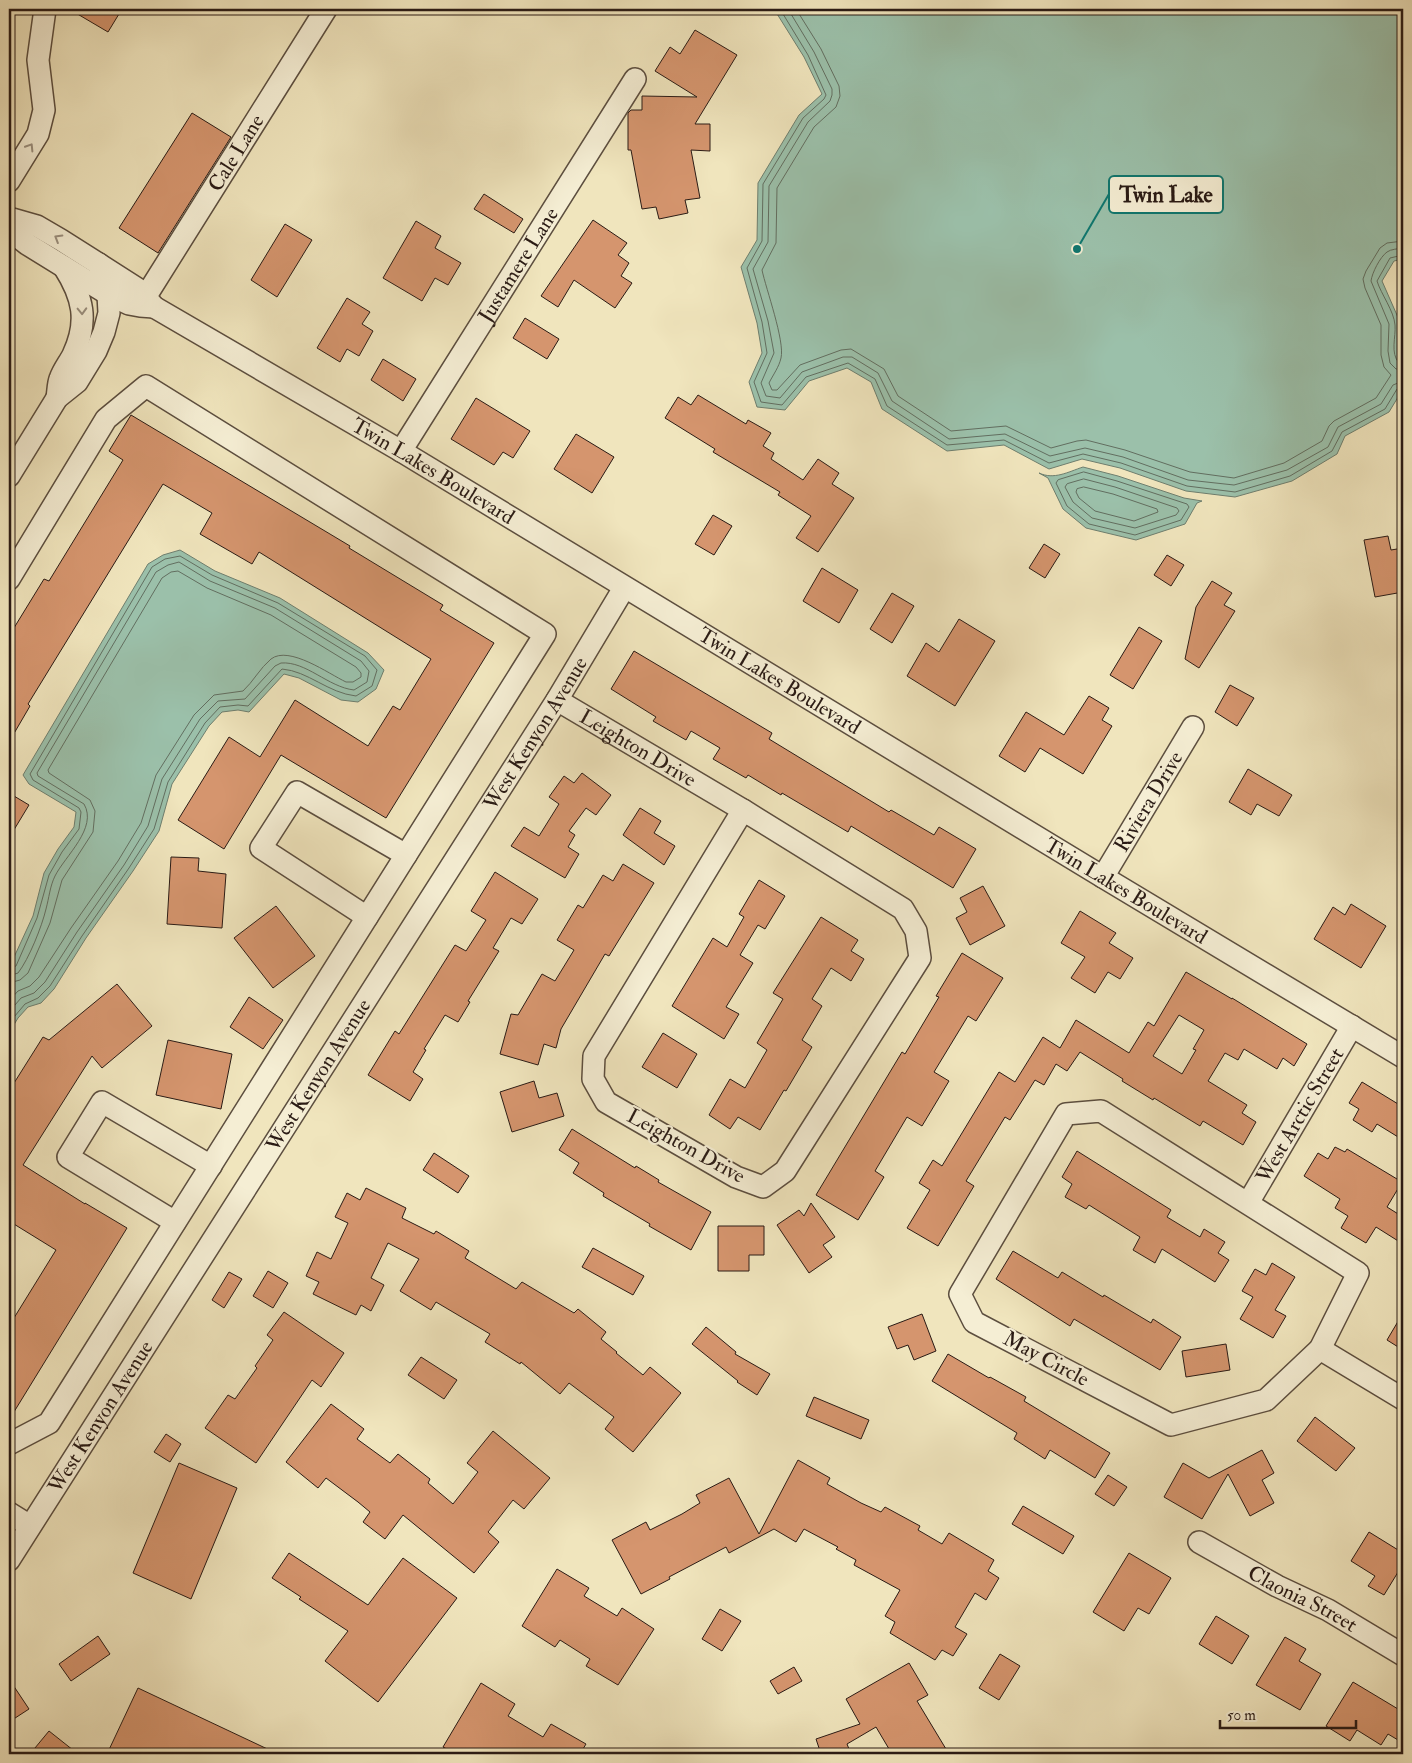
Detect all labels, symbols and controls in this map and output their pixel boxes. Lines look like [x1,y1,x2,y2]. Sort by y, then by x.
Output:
street label: Cale Lane [202,109,270,196]
one-way arrow [23,143,33,152]
callout: Twin Lake [1109,176,1223,213]
text: Twin Lake [1118,181,1214,209]
street label: Justamere Lane [471,202,565,328]
one-way arrow [54,235,63,245]
one-way arrow [76,307,87,315]
street label: Twin Lakes Boulevard [347,412,520,531]
street label: Twin Lakes Boulevard [693,621,866,741]
street label: West Kenyon Avenue [476,652,593,816]
street label: Leighton Drive [575,703,701,793]
street label: Riviera Drive [1108,746,1189,857]
street label: Twin Lakes Boulevard [1039,831,1213,950]
street label: West Kenyon Avenue [259,994,377,1157]
street label: West Arctic Street [1249,1042,1350,1188]
street label: Leighton Drive [622,1102,750,1190]
street label: May Circle [998,1325,1094,1393]
street label: West Kenyon Avenue [41,1335,159,1499]
street label: Claonia Street [1243,1559,1362,1638]
scale bar [1220,1698,1356,1730]
text: 50 m [1227,1706,1256,1725]

